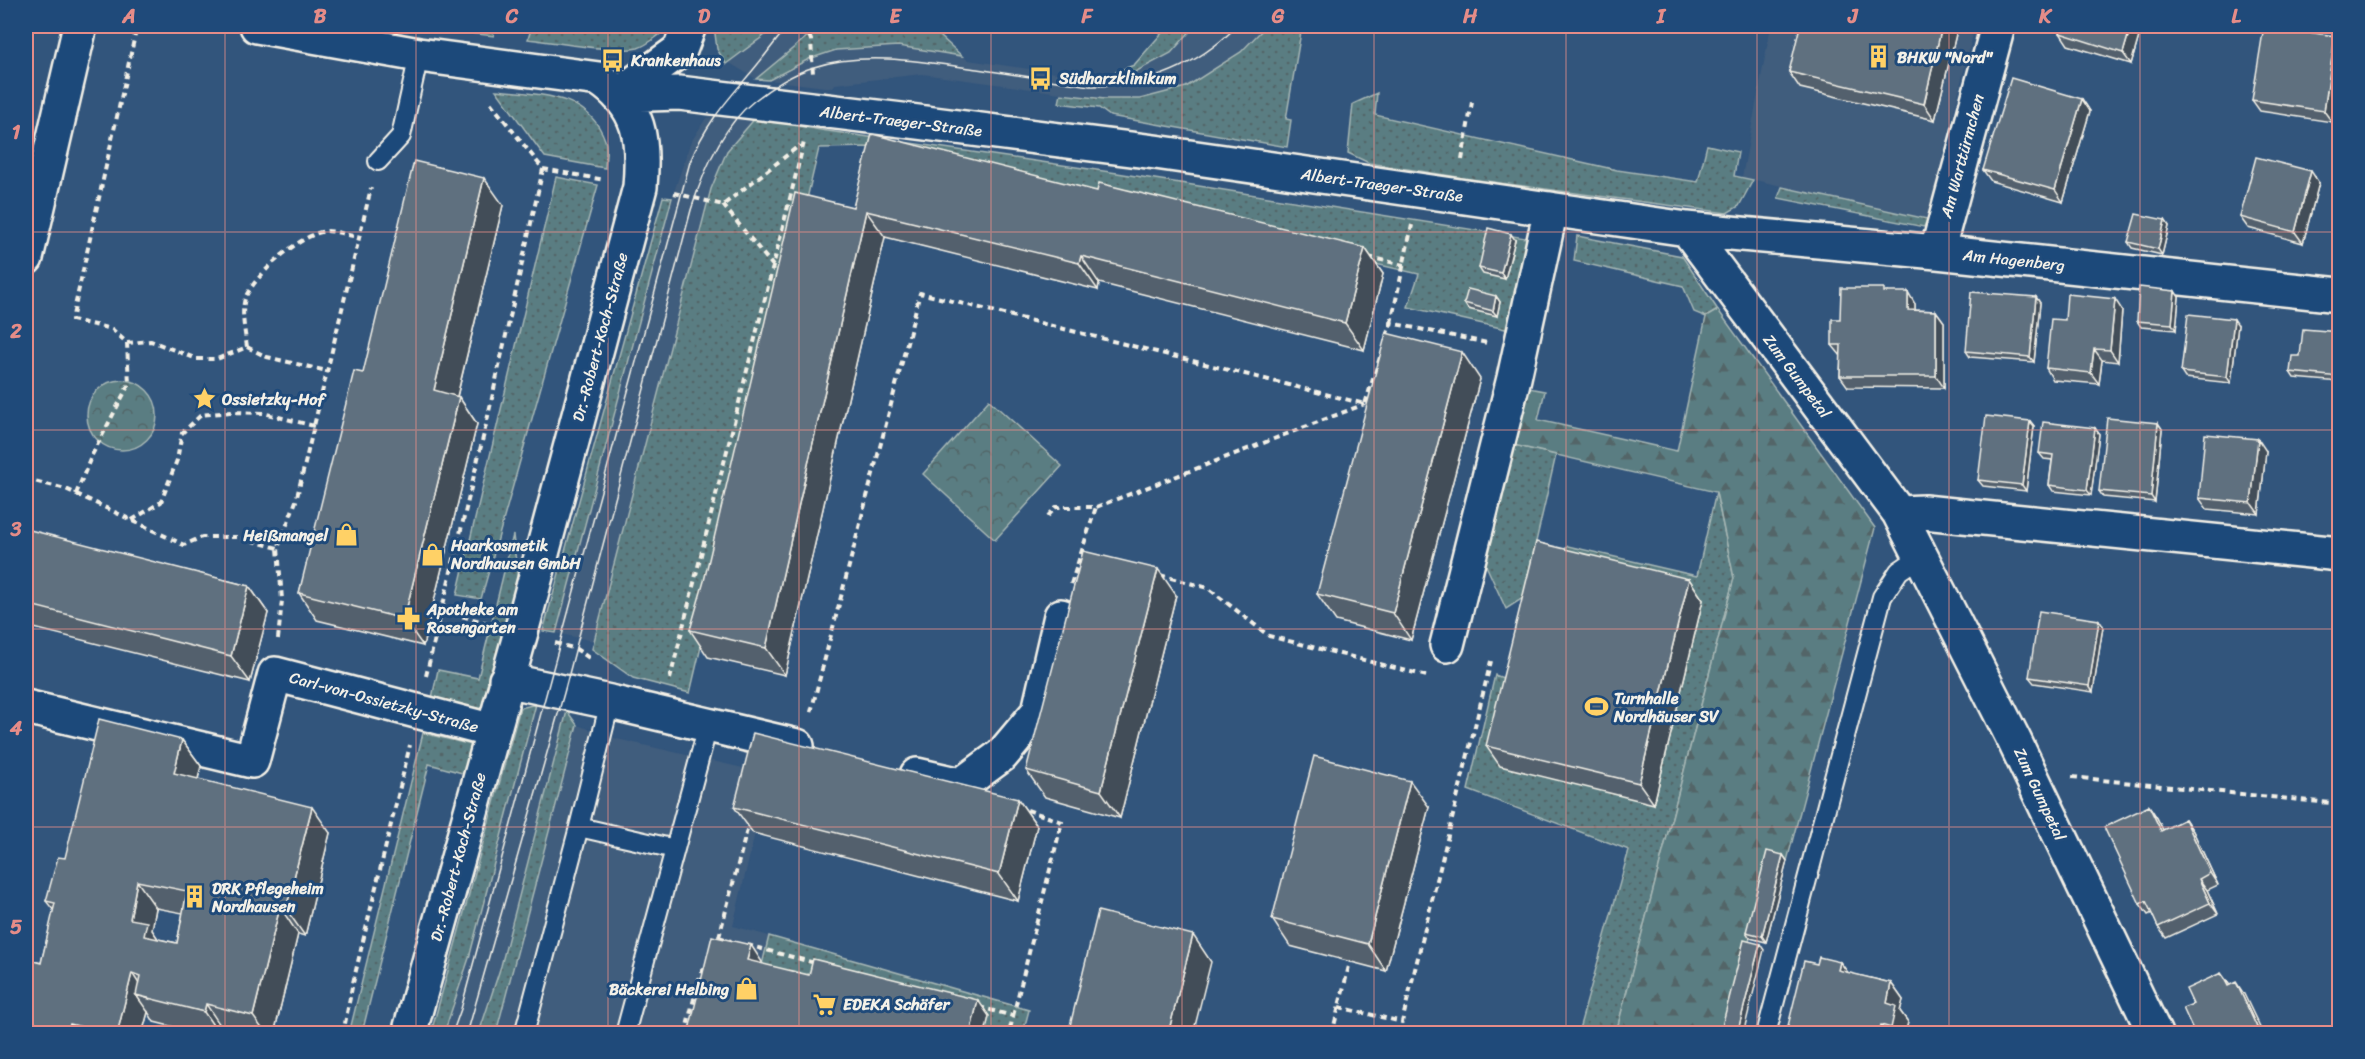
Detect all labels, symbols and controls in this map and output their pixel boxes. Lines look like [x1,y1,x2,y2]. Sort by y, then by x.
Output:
text: A [121,0,136,34]
text: B [314,0,327,34]
text: C [505,0,519,34]
text: D [698,0,711,34]
text: E [889,0,902,34]
text: F [1081,0,1094,34]
text: G [1271,0,1285,34]
text: H [1462,0,1478,34]
text: I [1656,0,1667,34]
text: J [1847,0,1859,34]
text: K [2038,0,2053,34]
text: L [2231,0,2241,34]
place label: BHKW "Nord" [1897,43,1994,72]
building icon: BHKW "Nord" [1866,44,1892,70]
place label: Krankenhaus [630,46,721,75]
bus stop icon: Krankenhaus [600,47,626,73]
place label: Südharzklinikum [1058,64,1177,93]
bus stop icon: Südharzklinikum [1028,65,1054,91]
street label: Am Warttürmchen [1931,90,1993,222]
street label: Albert-Traeger-Straße [817,97,984,145]
text: 1 [12,115,21,150]
street label: Albert-Traeger-Straße [1298,159,1465,211]
street label: Am Hagenberg [1961,240,2066,280]
street label: Dr.-Robert-Koch-Straße [563,249,637,425]
text: 2 [9,314,22,349]
street label: Zum Gumpetal [1755,327,1839,425]
place label: Ossietzky-Hof [221,385,327,414]
place icon: Ossietzky-Hof [191,386,217,412]
text: 3 [10,512,22,547]
place label: Heißmangel [242,521,329,550]
shop icon: Heißmangel [333,522,359,548]
place label: Haarkosmetik Nordhausen GmbH [450,531,582,578]
shop icon: Haarkosmetik Nordhausen GmbH [420,541,446,567]
place label: Apotheke am Rosengarten [426,595,518,642]
pharmacy icon: Apotheke am Rosengarten [396,605,422,631]
street label: Carl-von-Ossietzky-Straße [286,663,482,741]
place label: Turnhalle Nordhäuser SV [1613,684,1720,731]
sports icon: Turnhalle Nordhäuser SV [1583,694,1609,720]
text: 4 [9,711,23,746]
street label: Zum Gumpetal [2006,742,2075,846]
street label: Dr.-Robert-Koch-Straße [421,769,495,945]
place label: DRK Pflegeheim Nordhausen [211,874,324,921]
building icon: DRK Pflegeheim Nordhausen [181,884,207,910]
text: 5 [10,910,22,945]
place label: Bäckerei Helbing [609,975,730,1004]
shop icon: Bäckerei Helbing [734,976,760,1002]
place label: EDEKA Schäfer [843,990,951,1019]
supermarket icon: EDEKA Schäfer [812,991,838,1017]

